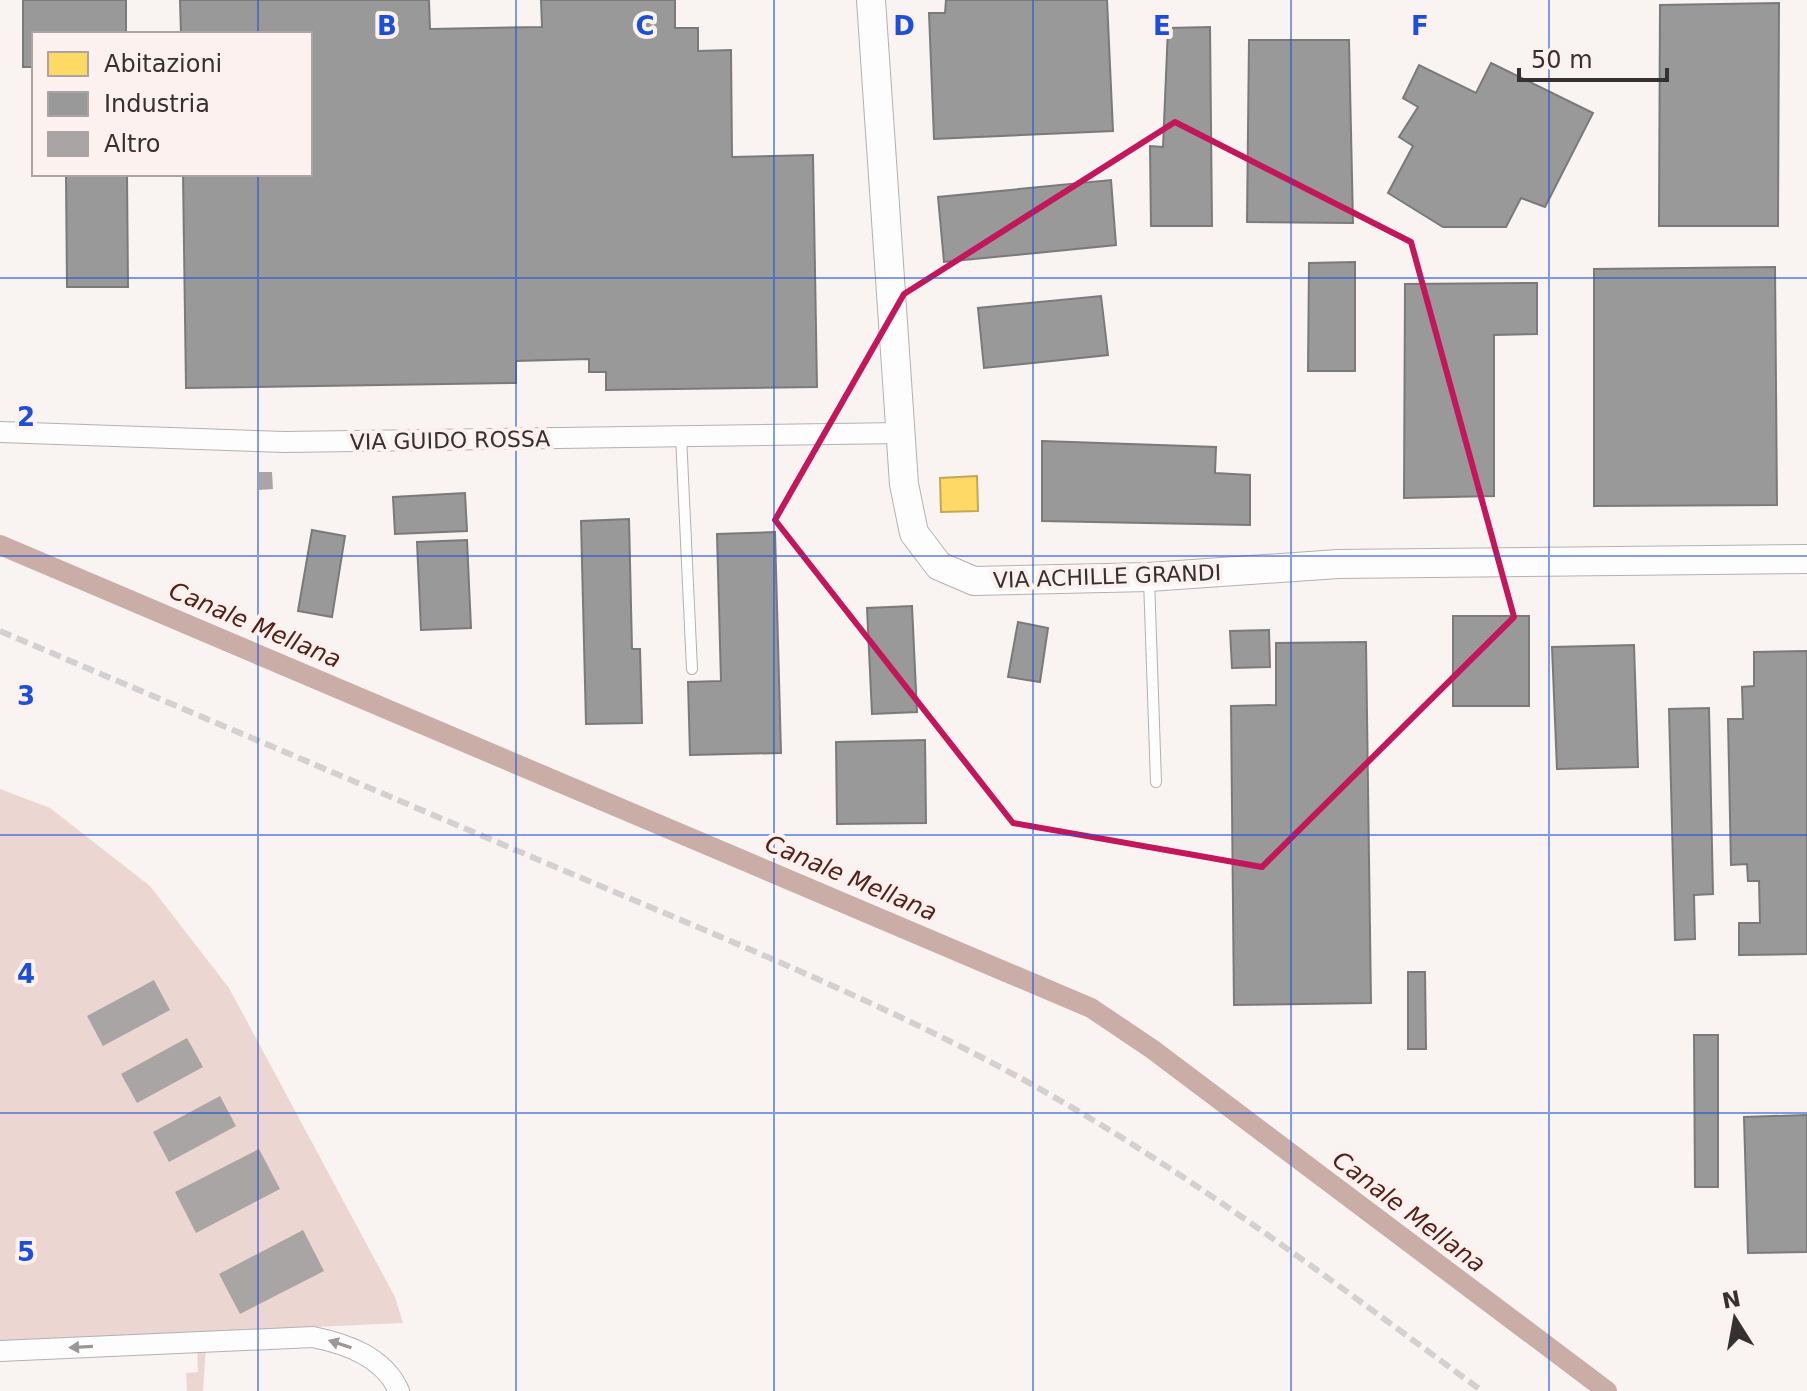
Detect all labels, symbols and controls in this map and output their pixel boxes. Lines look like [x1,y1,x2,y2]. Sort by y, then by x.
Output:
text: B [377,11,397,41]
text: C [635,11,655,41]
text: D [893,11,915,41]
text: E [1153,11,1171,41]
text: F [1411,11,1429,41]
legend [32,32,312,176]
scale bar [1519,32,1667,82]
text: 50 m [1531,46,1593,74]
text: Abitazioni [104,50,222,78]
text: Industria [104,90,210,118]
text: Altro [104,130,161,158]
text: 2 [17,402,35,432]
street label: VIA GUIDO ROSSA [350,426,550,455]
street label: VIA ACHILLE GRANDI [992,560,1222,593]
water label: Canale Mellana [165,576,345,674]
text: 3 [17,681,35,711]
water label: Canale Mellana [761,829,941,927]
text: 4 [17,959,35,989]
water label: Canale Mellana [1327,1145,1491,1279]
text: 5 [17,1237,35,1267]
north arrow [1695,1279,1775,1359]
text: N [1720,1286,1743,1314]
one-way arrow [328,1337,352,1350]
one-way arrow [68,1341,93,1354]

